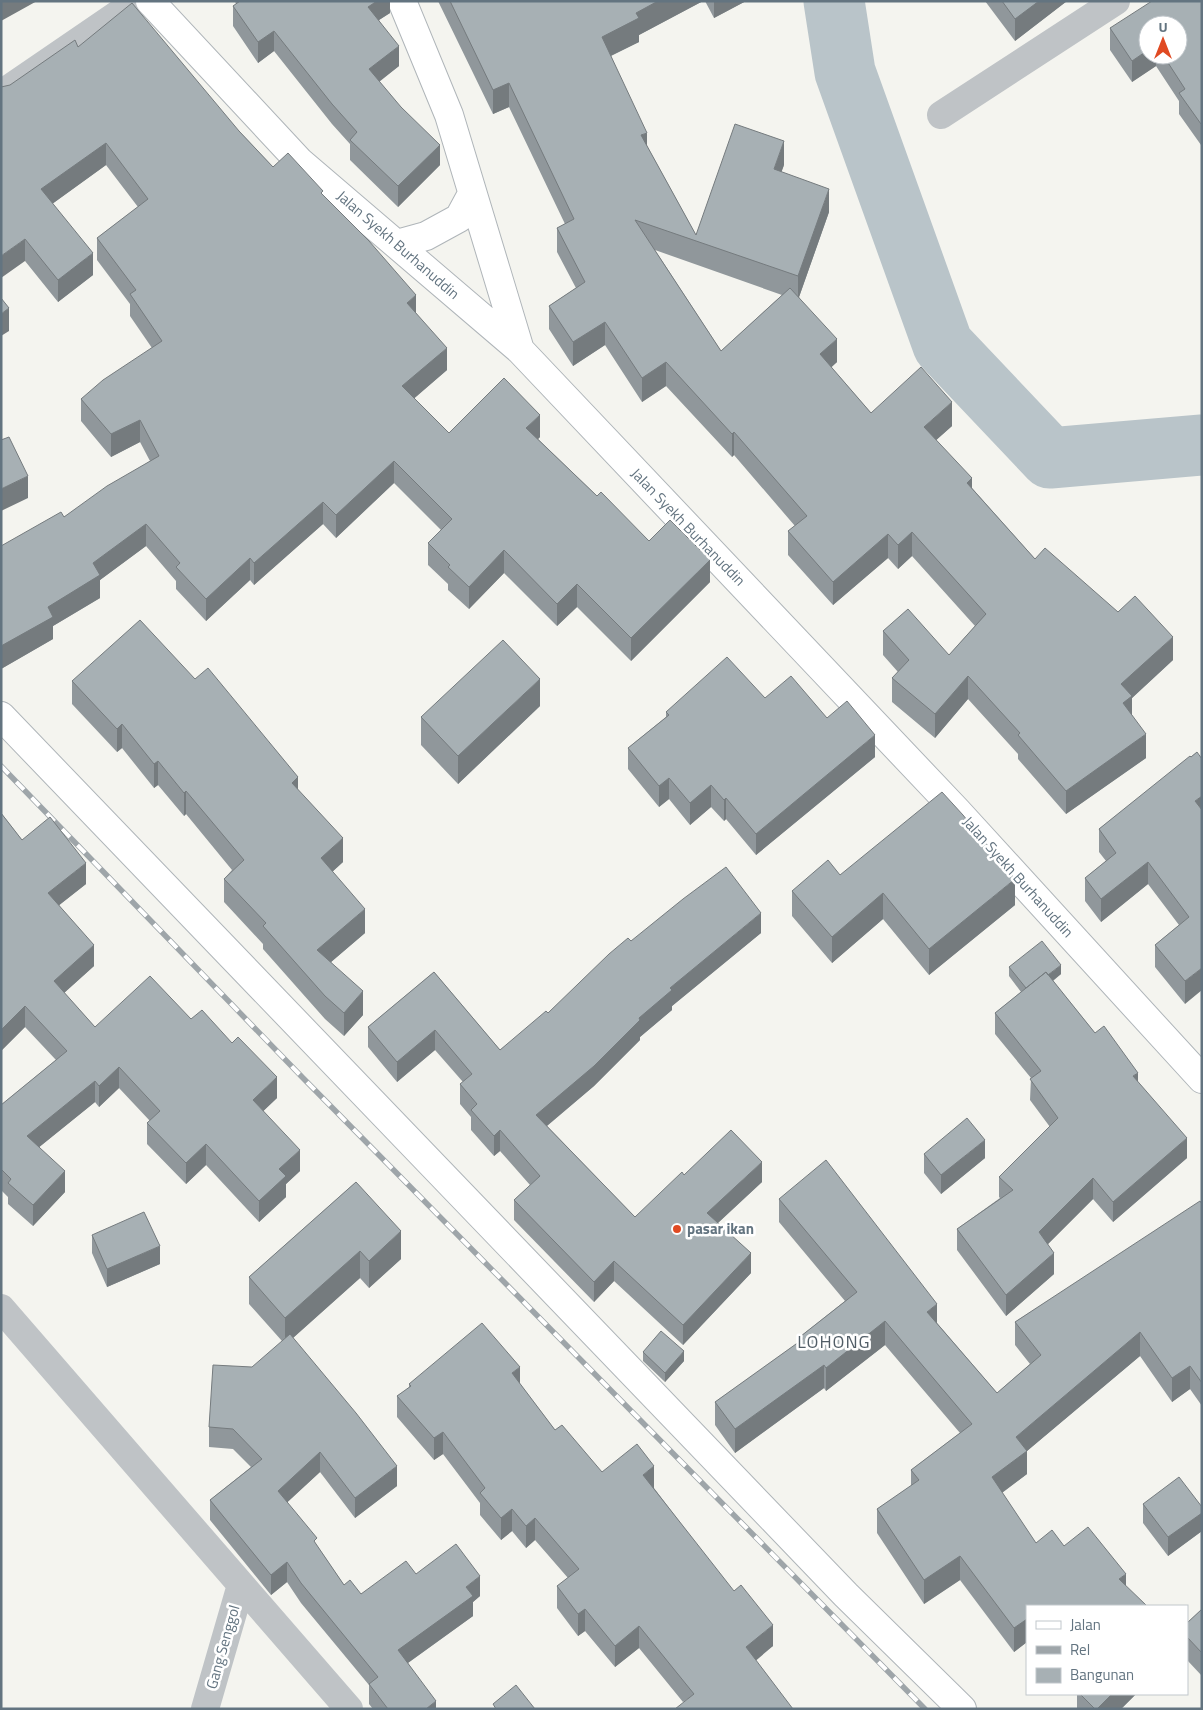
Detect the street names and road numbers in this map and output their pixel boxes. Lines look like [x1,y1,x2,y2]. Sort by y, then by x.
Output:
street label: Jalan Syekh Burhanuddin [332,185,465,305]
street label: Jalan Syekh Burhanuddin [626,462,751,591]
street label: Jalan Syekh Burhanuddin [957,811,1079,943]
street label: Gang Senggol [200,1602,245,1692]

